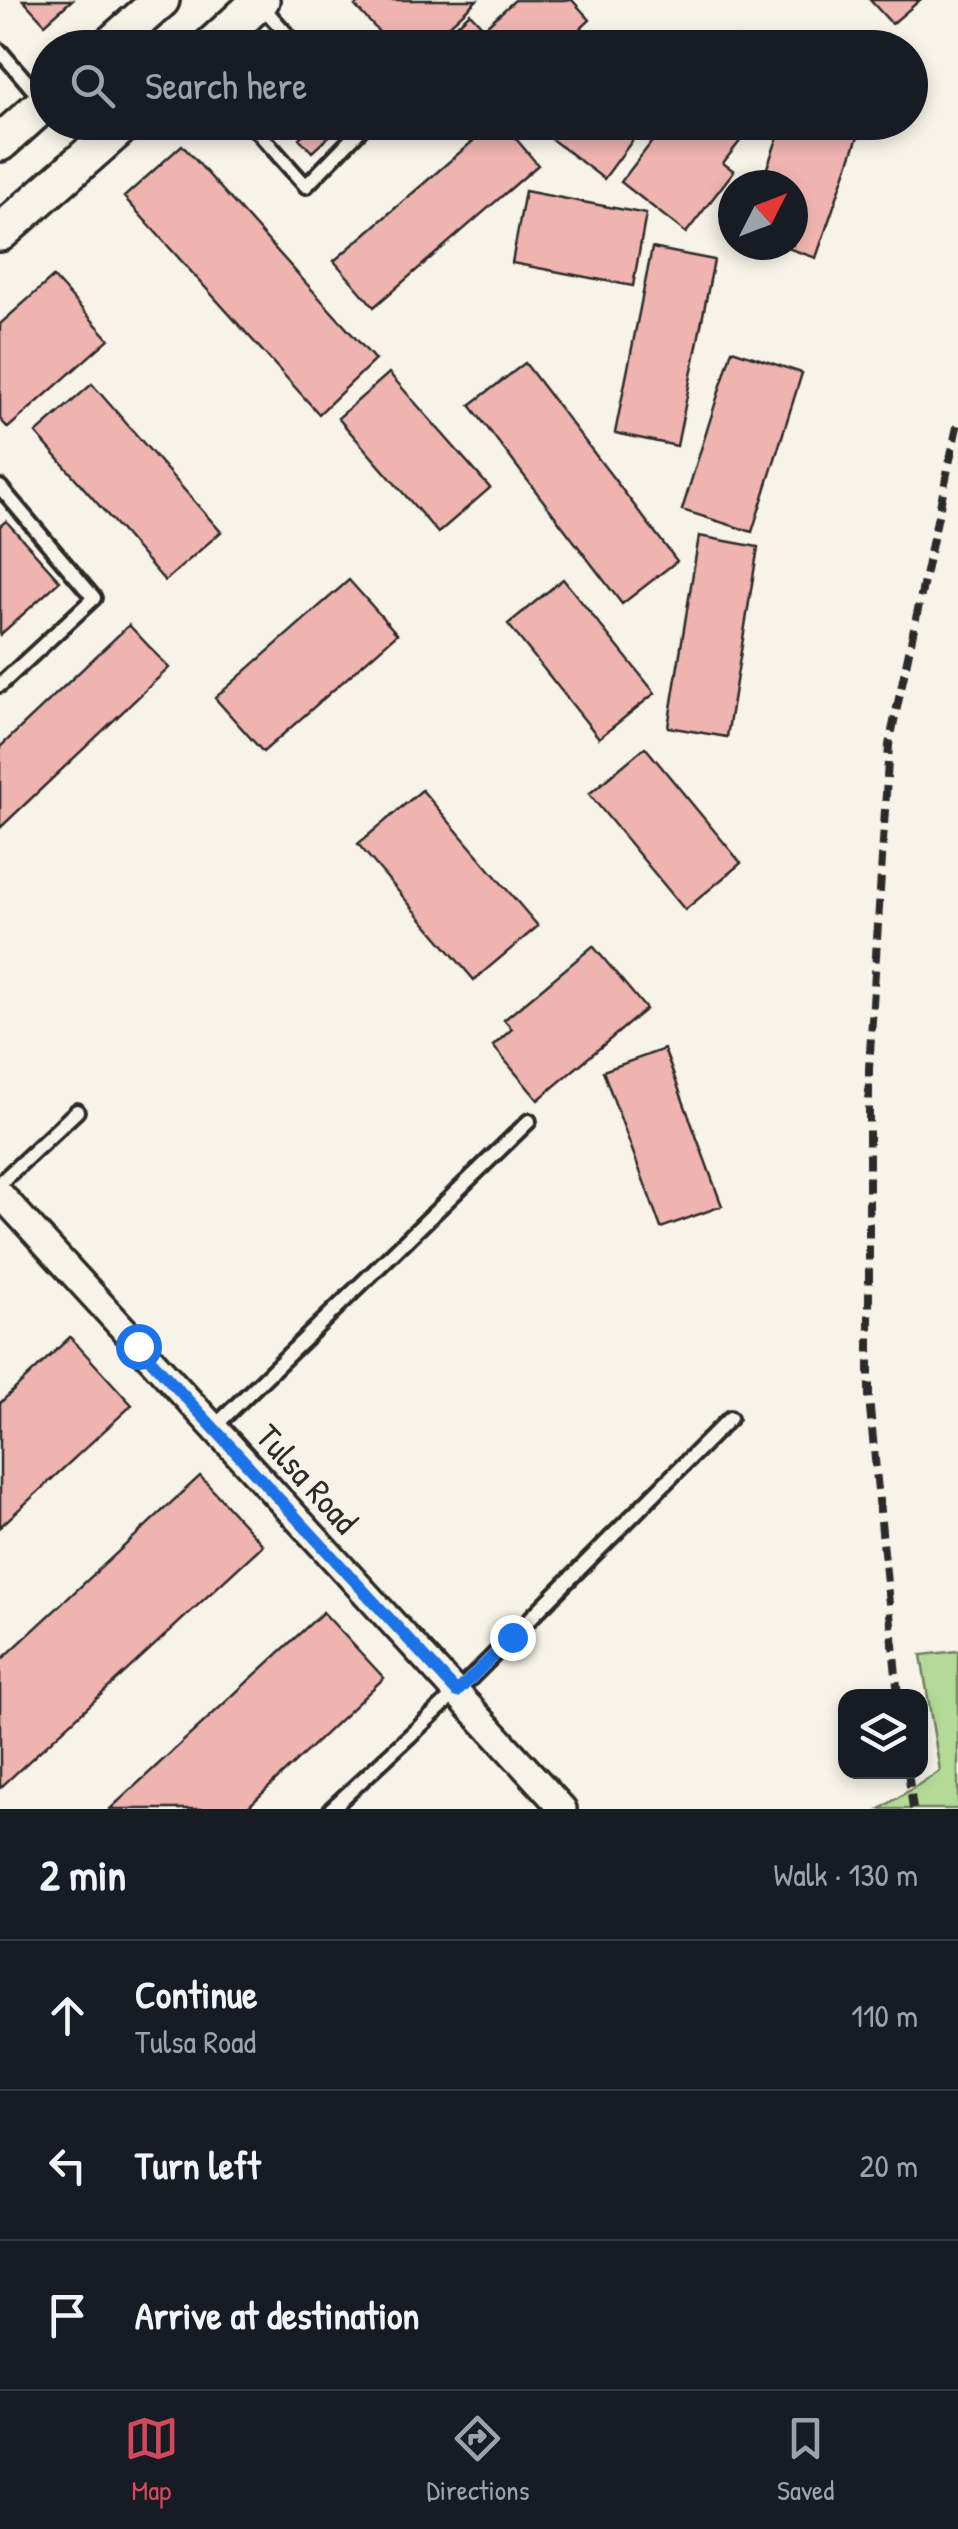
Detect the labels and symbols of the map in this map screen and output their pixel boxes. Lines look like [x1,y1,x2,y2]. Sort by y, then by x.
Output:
north arrow [718,170,808,260]
route start [116,1324,162,1370]
street label: Tulsa Road [246,1414,369,1544]
route end [490,1615,536,1661]

